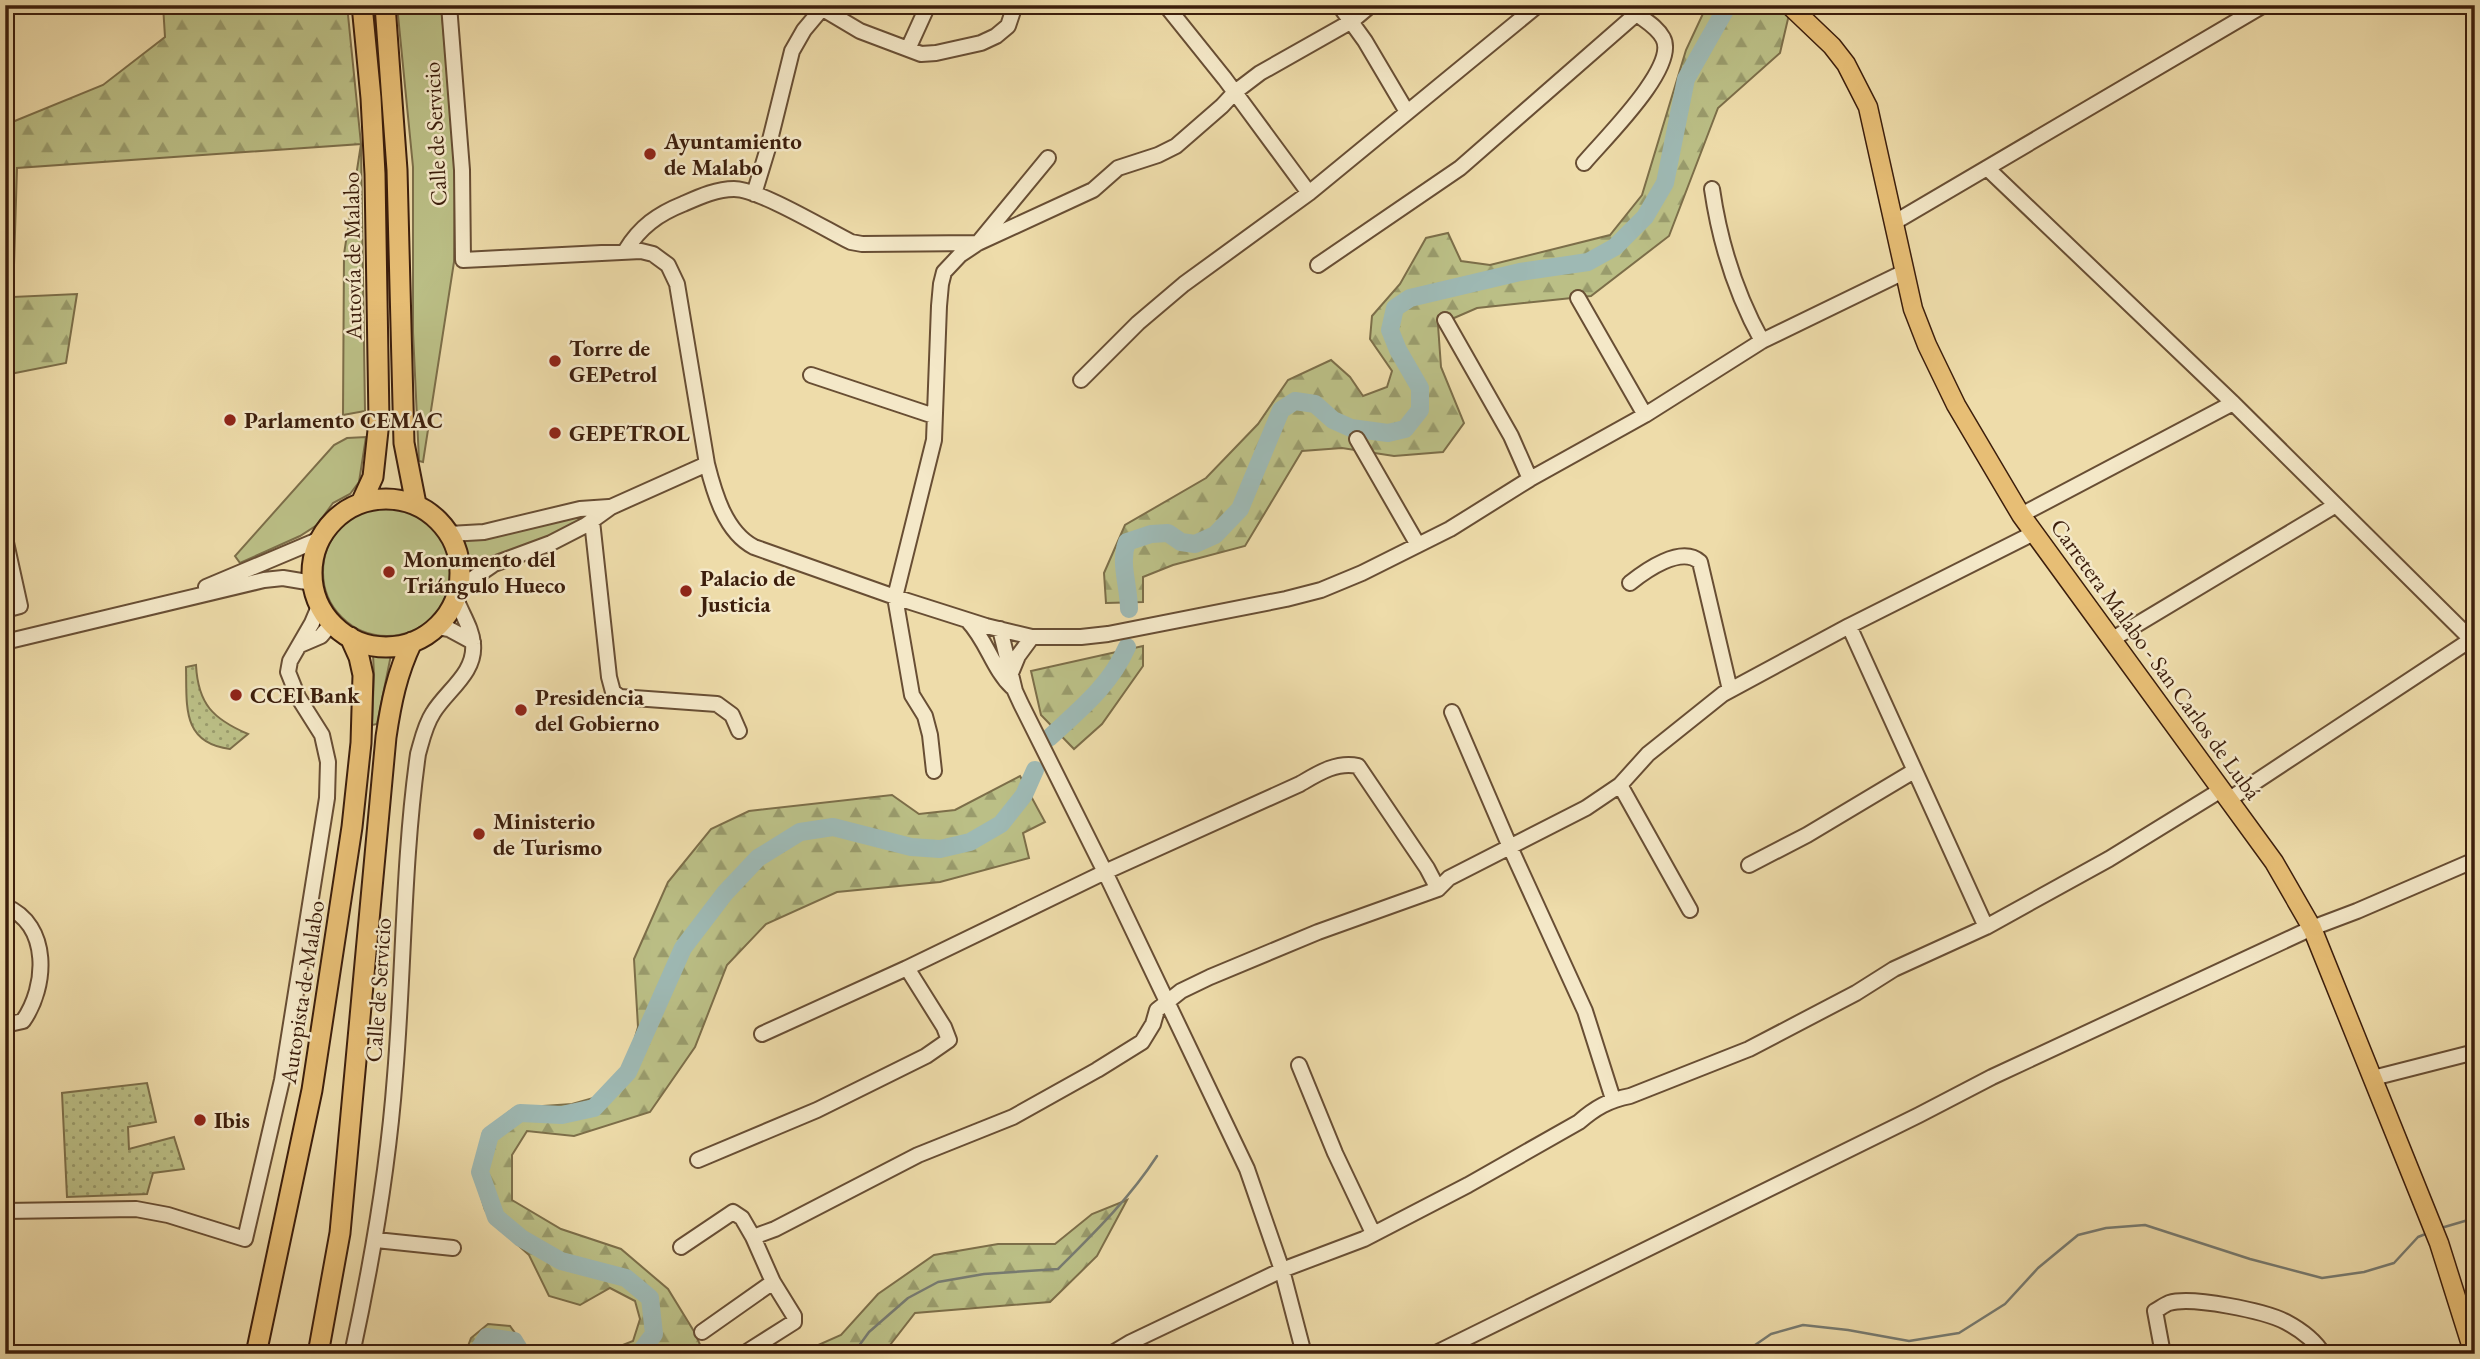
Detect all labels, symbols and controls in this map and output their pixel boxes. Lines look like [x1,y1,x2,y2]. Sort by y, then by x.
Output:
street label: Calle de Servicio [416,61,454,207]
place label: Ayuntamiento de Malabo [663,126,802,182]
marker: Ayuntamiento de Malabo [642,146,658,162]
street label: Autovía de Malabo [336,172,368,341]
place label: Torre de GEPetrol [569,333,658,389]
marker: Torre de GEPetrol [547,353,563,369]
place label: Parlamento CEMAC [244,405,443,435]
marker: Parlamento CEMAC [222,412,238,428]
place label: GEPETROL [569,418,690,448]
marker: GEPETROL [547,425,563,441]
street label: Carretera Malabo - San Carlos de Lubá [2044,512,2269,806]
place label: Monumento del Triángulo Hueco [403,544,566,600]
place label: Palacio de Justicia [698,563,796,619]
marker: Monumento del Triángulo Hueco [381,564,397,580]
marker: Palacio de Justicia [678,583,694,599]
place label: CCEI Bank [250,680,360,710]
place label: Presidencia del Gobierno [535,682,660,738]
marker: CCEI Bank [228,687,244,703]
marker: Presidencia del Gobierno [513,702,529,718]
place label: Ministerio de Turismo [493,806,603,862]
marker: Ministerio de Turismo [471,826,487,842]
street label: Autopista de Malabo [273,898,331,1087]
street label: Calle de Servicio [358,917,398,1063]
place label: Ibis [214,1105,250,1135]
marker: Ibis [192,1112,208,1128]

